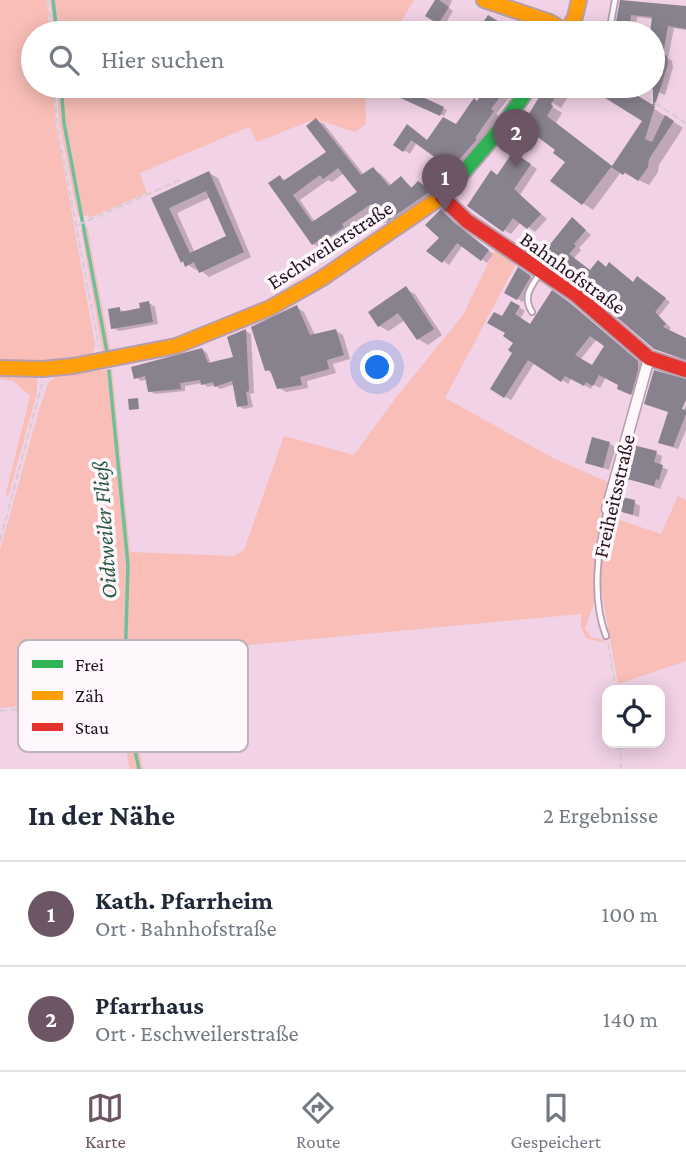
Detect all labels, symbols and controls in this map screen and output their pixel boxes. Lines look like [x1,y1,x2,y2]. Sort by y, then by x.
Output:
search box [21,21,665,98]
icon: search [45,41,83,79]
text: Hier suchen [101,45,224,74]
pin: 2 [493,109,539,167]
pin: 1 [422,154,468,212]
street label: Eschweilerstraße [263,196,397,294]
street label: Bahnhofstraße [516,227,630,319]
your location [360,350,394,384]
street label: Freiheitsstraße [588,432,640,560]
water label: Oidtweiler Fließ [86,460,122,600]
legend [18,640,248,752]
text: Frei [75,654,104,675]
text: Zäh [75,685,104,706]
map controls [602,685,665,748]
button: locate [602,685,665,748]
text: Stau [75,717,109,738]
text: In der Nähe [28,798,175,831]
text: 2 Ergebnisse [543,802,658,828]
text: Kath. Pfarrheim [95,886,273,915]
text: 1 [47,901,55,927]
text: 100 m [602,901,658,927]
text: Ort · Bahnhofstraße [95,915,277,941]
text: Pfarrhaus [95,991,204,1020]
text: 2 [45,1006,57,1032]
text: 140 m [603,1006,658,1032]
text: Ort · Eschweilerstraße [95,1020,299,1046]
tab: Karte [85,1089,126,1152]
tab: Route [296,1089,340,1152]
tab: Gespeichert [510,1089,601,1152]

